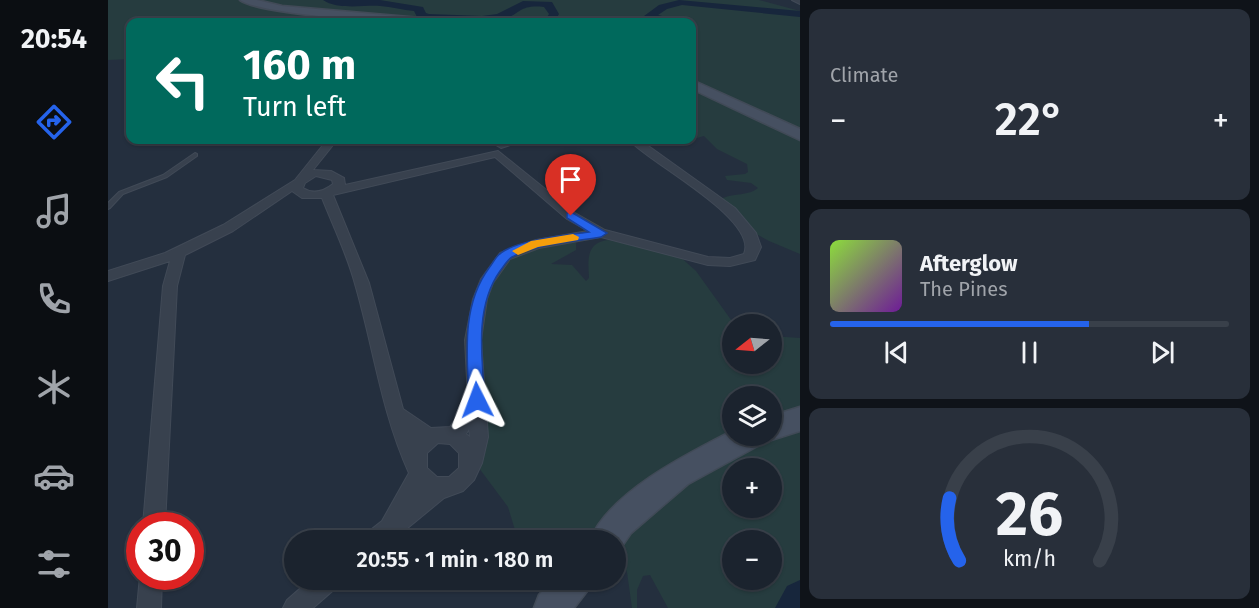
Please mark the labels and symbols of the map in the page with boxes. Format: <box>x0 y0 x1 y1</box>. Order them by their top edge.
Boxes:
pin <box>545 154 596 216</box>
north arrow <box>722 314 782 374</box>
position arrow <box>445 368 509 432</box>
speed limit sign: 30 <box>126 512 204 590</box>

